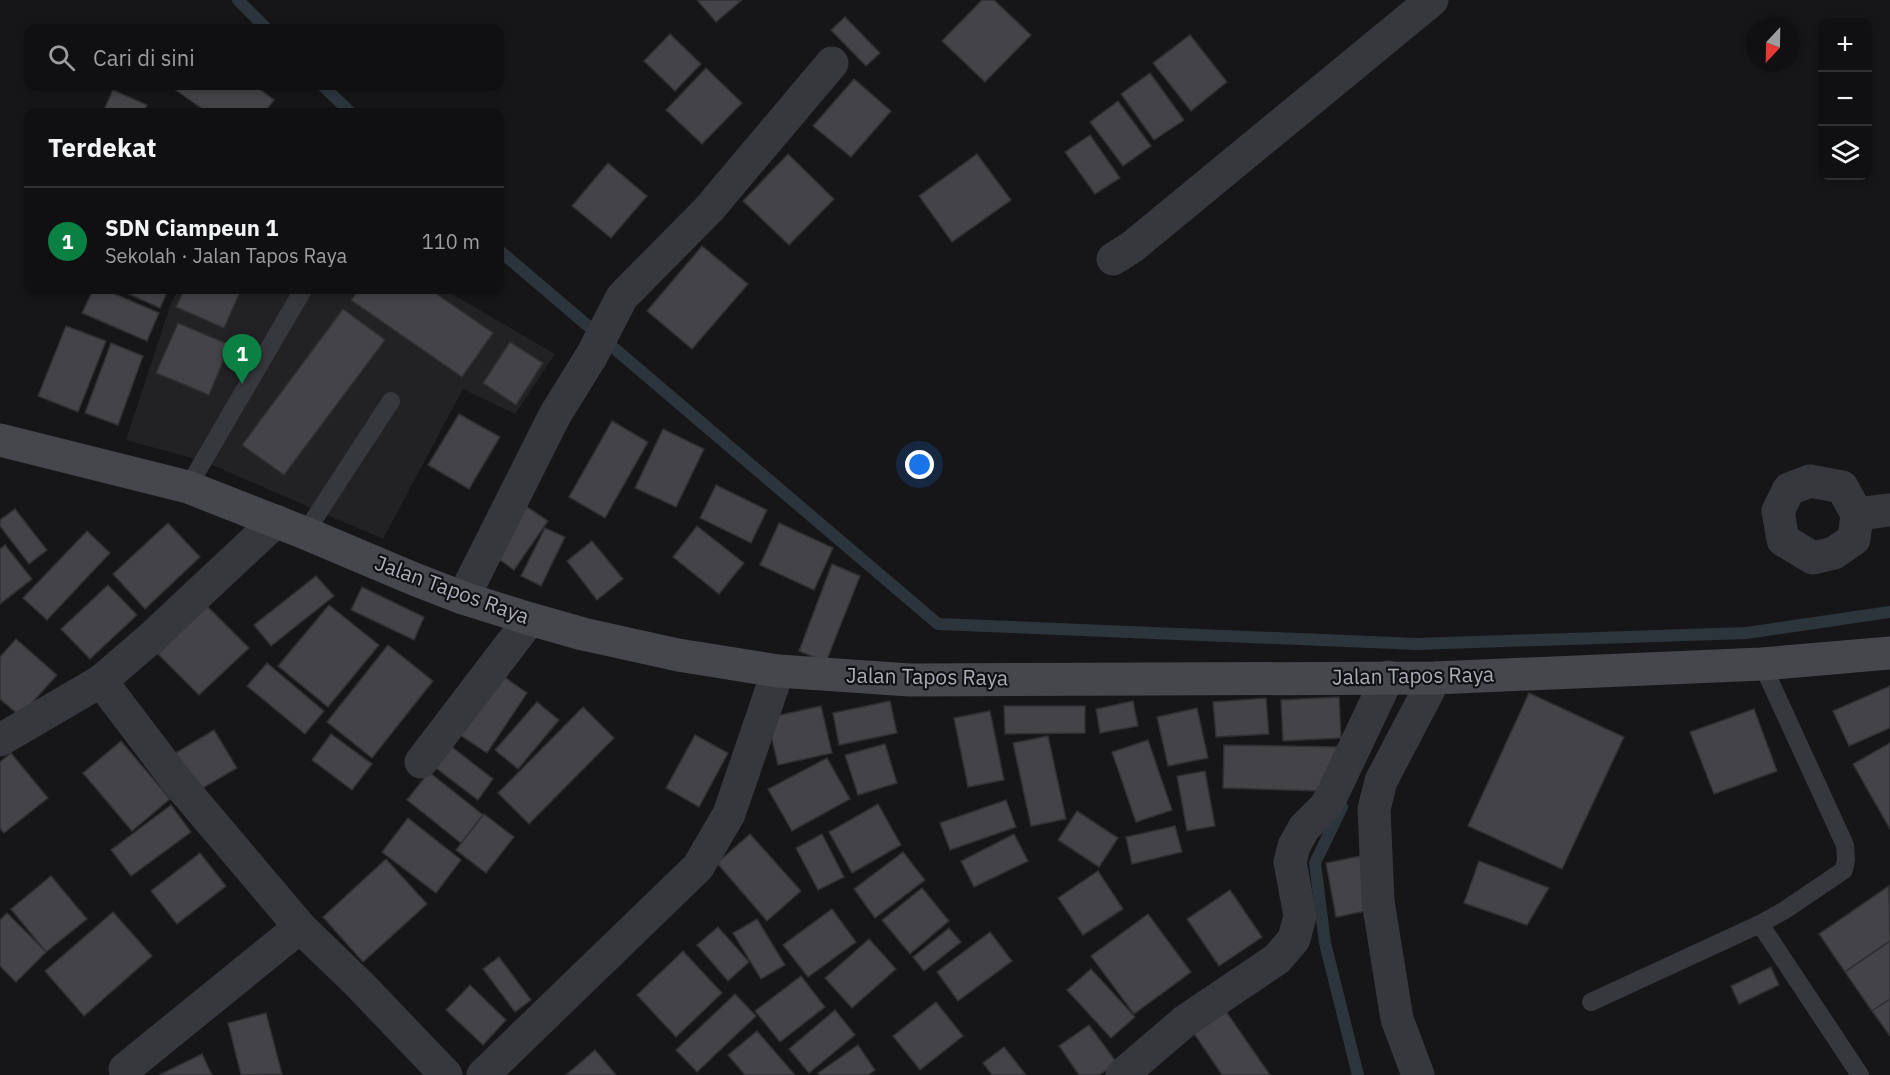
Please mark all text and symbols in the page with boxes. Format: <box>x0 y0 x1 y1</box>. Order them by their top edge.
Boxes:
north arrow <box>1746 18 1800 72</box>
map controls <box>1818 18 1872 180</box>
button: + <box>1818 18 1872 72</box>
search box <box>24 24 504 90</box>
icon: search <box>45 41 78 74</box>
text: Cari di sini <box>93 43 195 72</box>
button: − <box>1818 72 1872 126</box>
button: layers <box>1818 126 1872 180</box>
text: Terdekat <box>48 130 157 164</box>
text: SDN Ciampeun 1 <box>105 213 278 242</box>
text: 1 <box>62 228 74 255</box>
text: 110 m <box>422 228 480 255</box>
text: Sekolah · Jalan Tapos Raya <box>105 242 347 269</box>
pin: 1 <box>222 334 262 384</box>
your location <box>905 450 934 479</box>
street label: Jalan Tapos Raya <box>371 548 533 630</box>
street label: Jalan Tapos Raya <box>1332 660 1494 690</box>
street label: Jalan Tapos Raya <box>846 661 1008 691</box>

